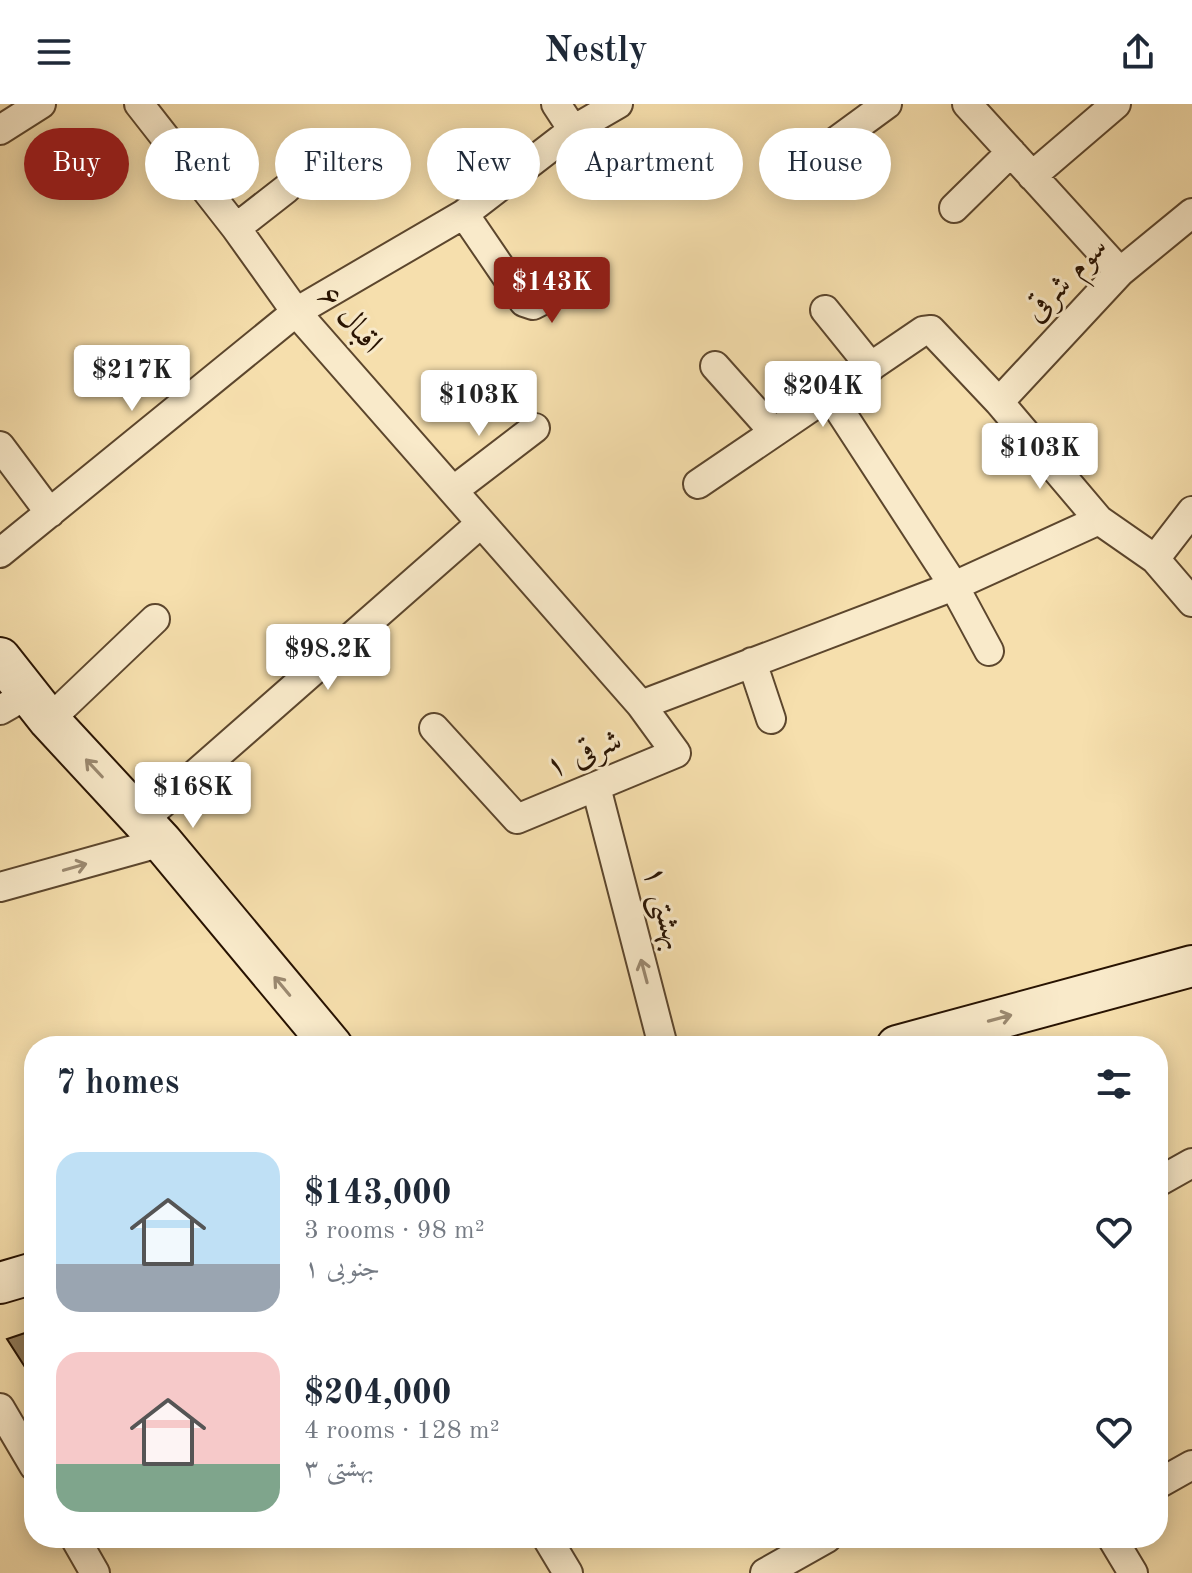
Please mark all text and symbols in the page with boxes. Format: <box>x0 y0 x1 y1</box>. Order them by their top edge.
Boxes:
icon: menu <box>32 30 76 74</box>
icon: share <box>1116 30 1160 74</box>
text: Nestly <box>544 34 648 70</box>
chip: Buy <box>24 128 129 200</box>
chip: Rent <box>145 128 259 200</box>
chip: Filters <box>275 128 411 200</box>
chip: New <box>427 128 540 200</box>
chip: Apartment <box>556 128 743 200</box>
chip: House <box>759 128 891 200</box>
street label: سوم شرقی <box>1018 230 1121 335</box>
pin: $143K <box>496 257 608 325</box>
text: $143K <box>512 270 592 296</box>
street label: اقبال ۶ <box>311 280 387 360</box>
pin: $217K <box>76 345 188 413</box>
text: $217K <box>92 358 172 384</box>
pin: $204K <box>767 361 879 429</box>
pin: $103K <box>423 370 535 438</box>
text: $204K <box>783 374 863 400</box>
text: $103K <box>439 383 519 409</box>
pin: $103K <box>984 423 1096 491</box>
text: $103K <box>1000 436 1080 462</box>
pin: $98.2K <box>263 624 393 692</box>
text: $98.2K <box>284 637 372 663</box>
street label: شرقی ۱ <box>541 723 627 787</box>
one-way arrow <box>85 759 103 779</box>
pin: $168K <box>137 762 249 830</box>
text: $168K <box>153 775 233 801</box>
one-way arrow <box>62 858 88 873</box>
street label: بهشتی ۱ <box>633 862 690 955</box>
one-way arrow <box>635 958 650 984</box>
one-way arrow <box>273 976 291 997</box>
one-way arrow <box>986 1010 1012 1025</box>
icon: filters <box>1092 1062 1136 1106</box>
text: 7 homes <box>56 1067 179 1101</box>
text: $143,000 <box>304 1177 452 1211</box>
icon: home <box>120 1184 216 1280</box>
icon: heart <box>1092 1210 1136 1254</box>
text: 3 rooms · 98 m² <box>304 1218 485 1244</box>
text: ۱ جنوبی <box>304 1256 380 1282</box>
text: $204,000 <box>304 1377 452 1411</box>
icon: home <box>120 1384 216 1480</box>
icon: heart <box>1092 1410 1136 1454</box>
text: 4 rooms · 128 m² <box>304 1418 500 1444</box>
text: بهشتی ۳ <box>304 1456 374 1482</box>

